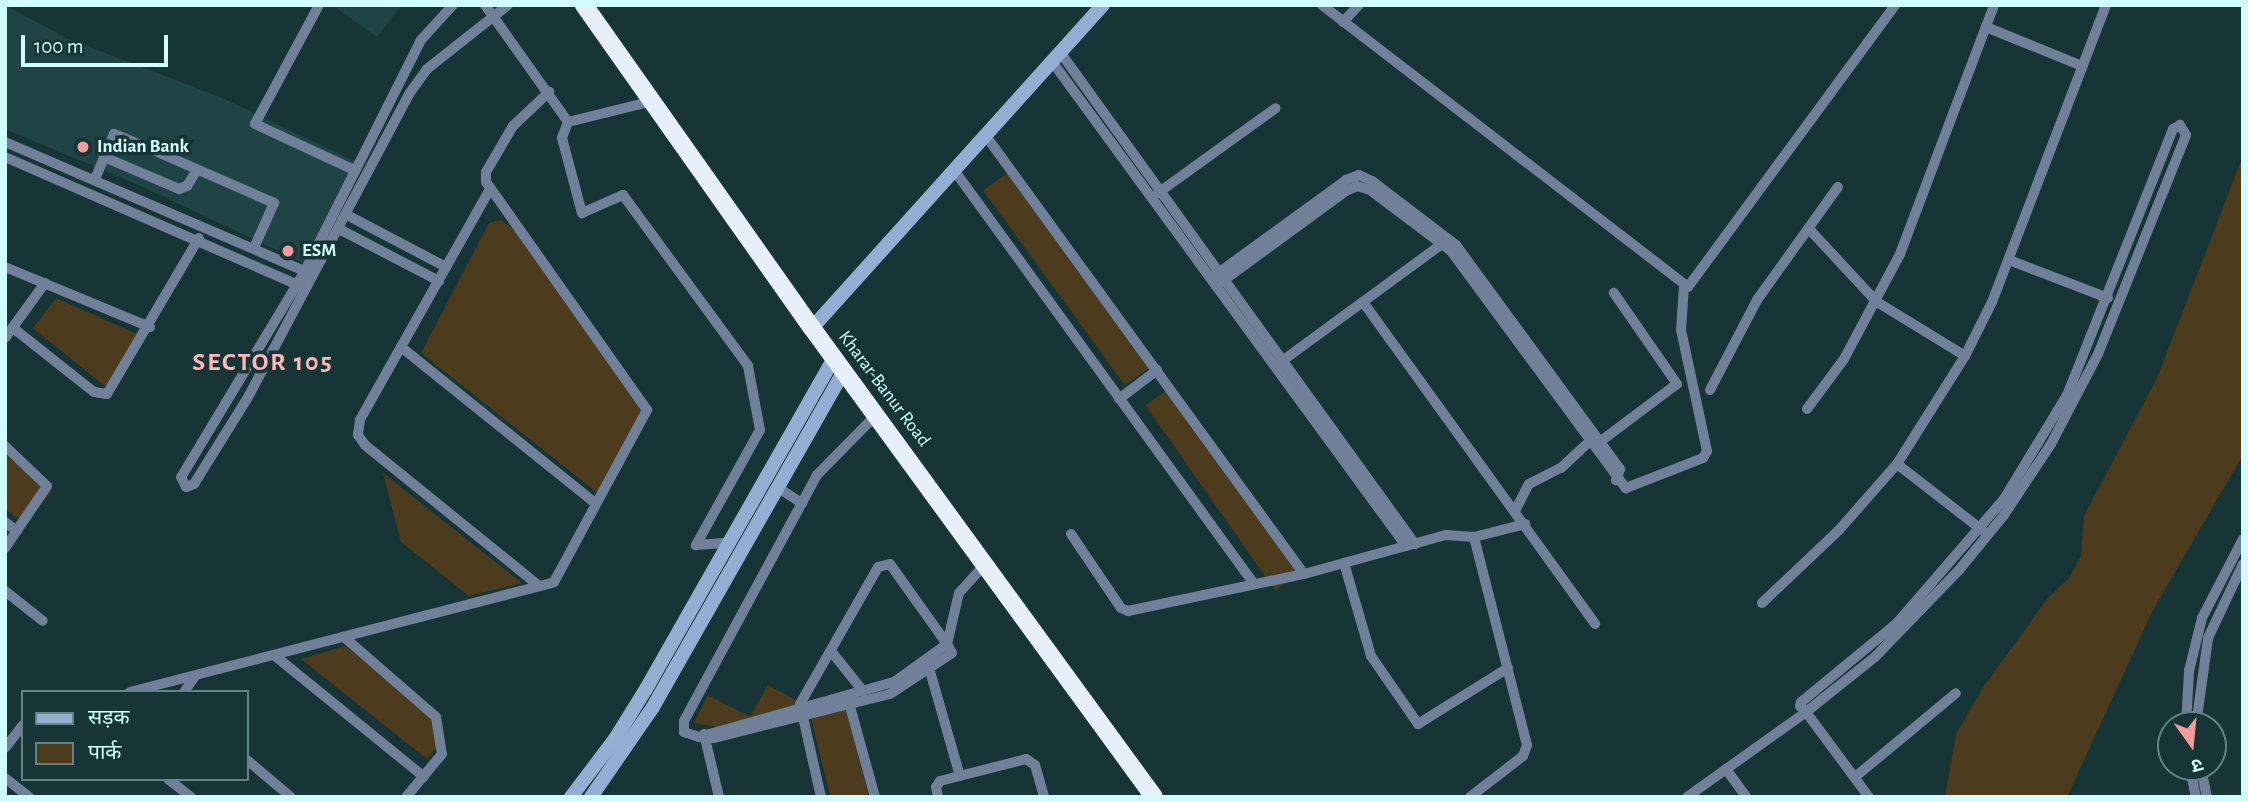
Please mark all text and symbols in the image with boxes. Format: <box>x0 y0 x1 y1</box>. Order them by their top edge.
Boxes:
scale bar <box>24 21 172 65</box>
text: 100 m <box>34 36 84 57</box>
place label: Indian Bank <box>97 136 189 158</box>
marker: Indian Bank <box>75 139 91 155</box>
place label: ESM <box>302 240 336 262</box>
marker: ESM <box>280 243 296 259</box>
street label: Kharar-Banur Road <box>833 327 935 451</box>
district label: SECTOR 105 <box>193 347 333 379</box>
legend <box>21 690 248 781</box>
text: सड़क <box>88 707 130 728</box>
north arrow <box>2157 711 2227 781</box>
text: पार्क <box>88 742 122 763</box>
text: उ <box>2189 754 2205 775</box>

